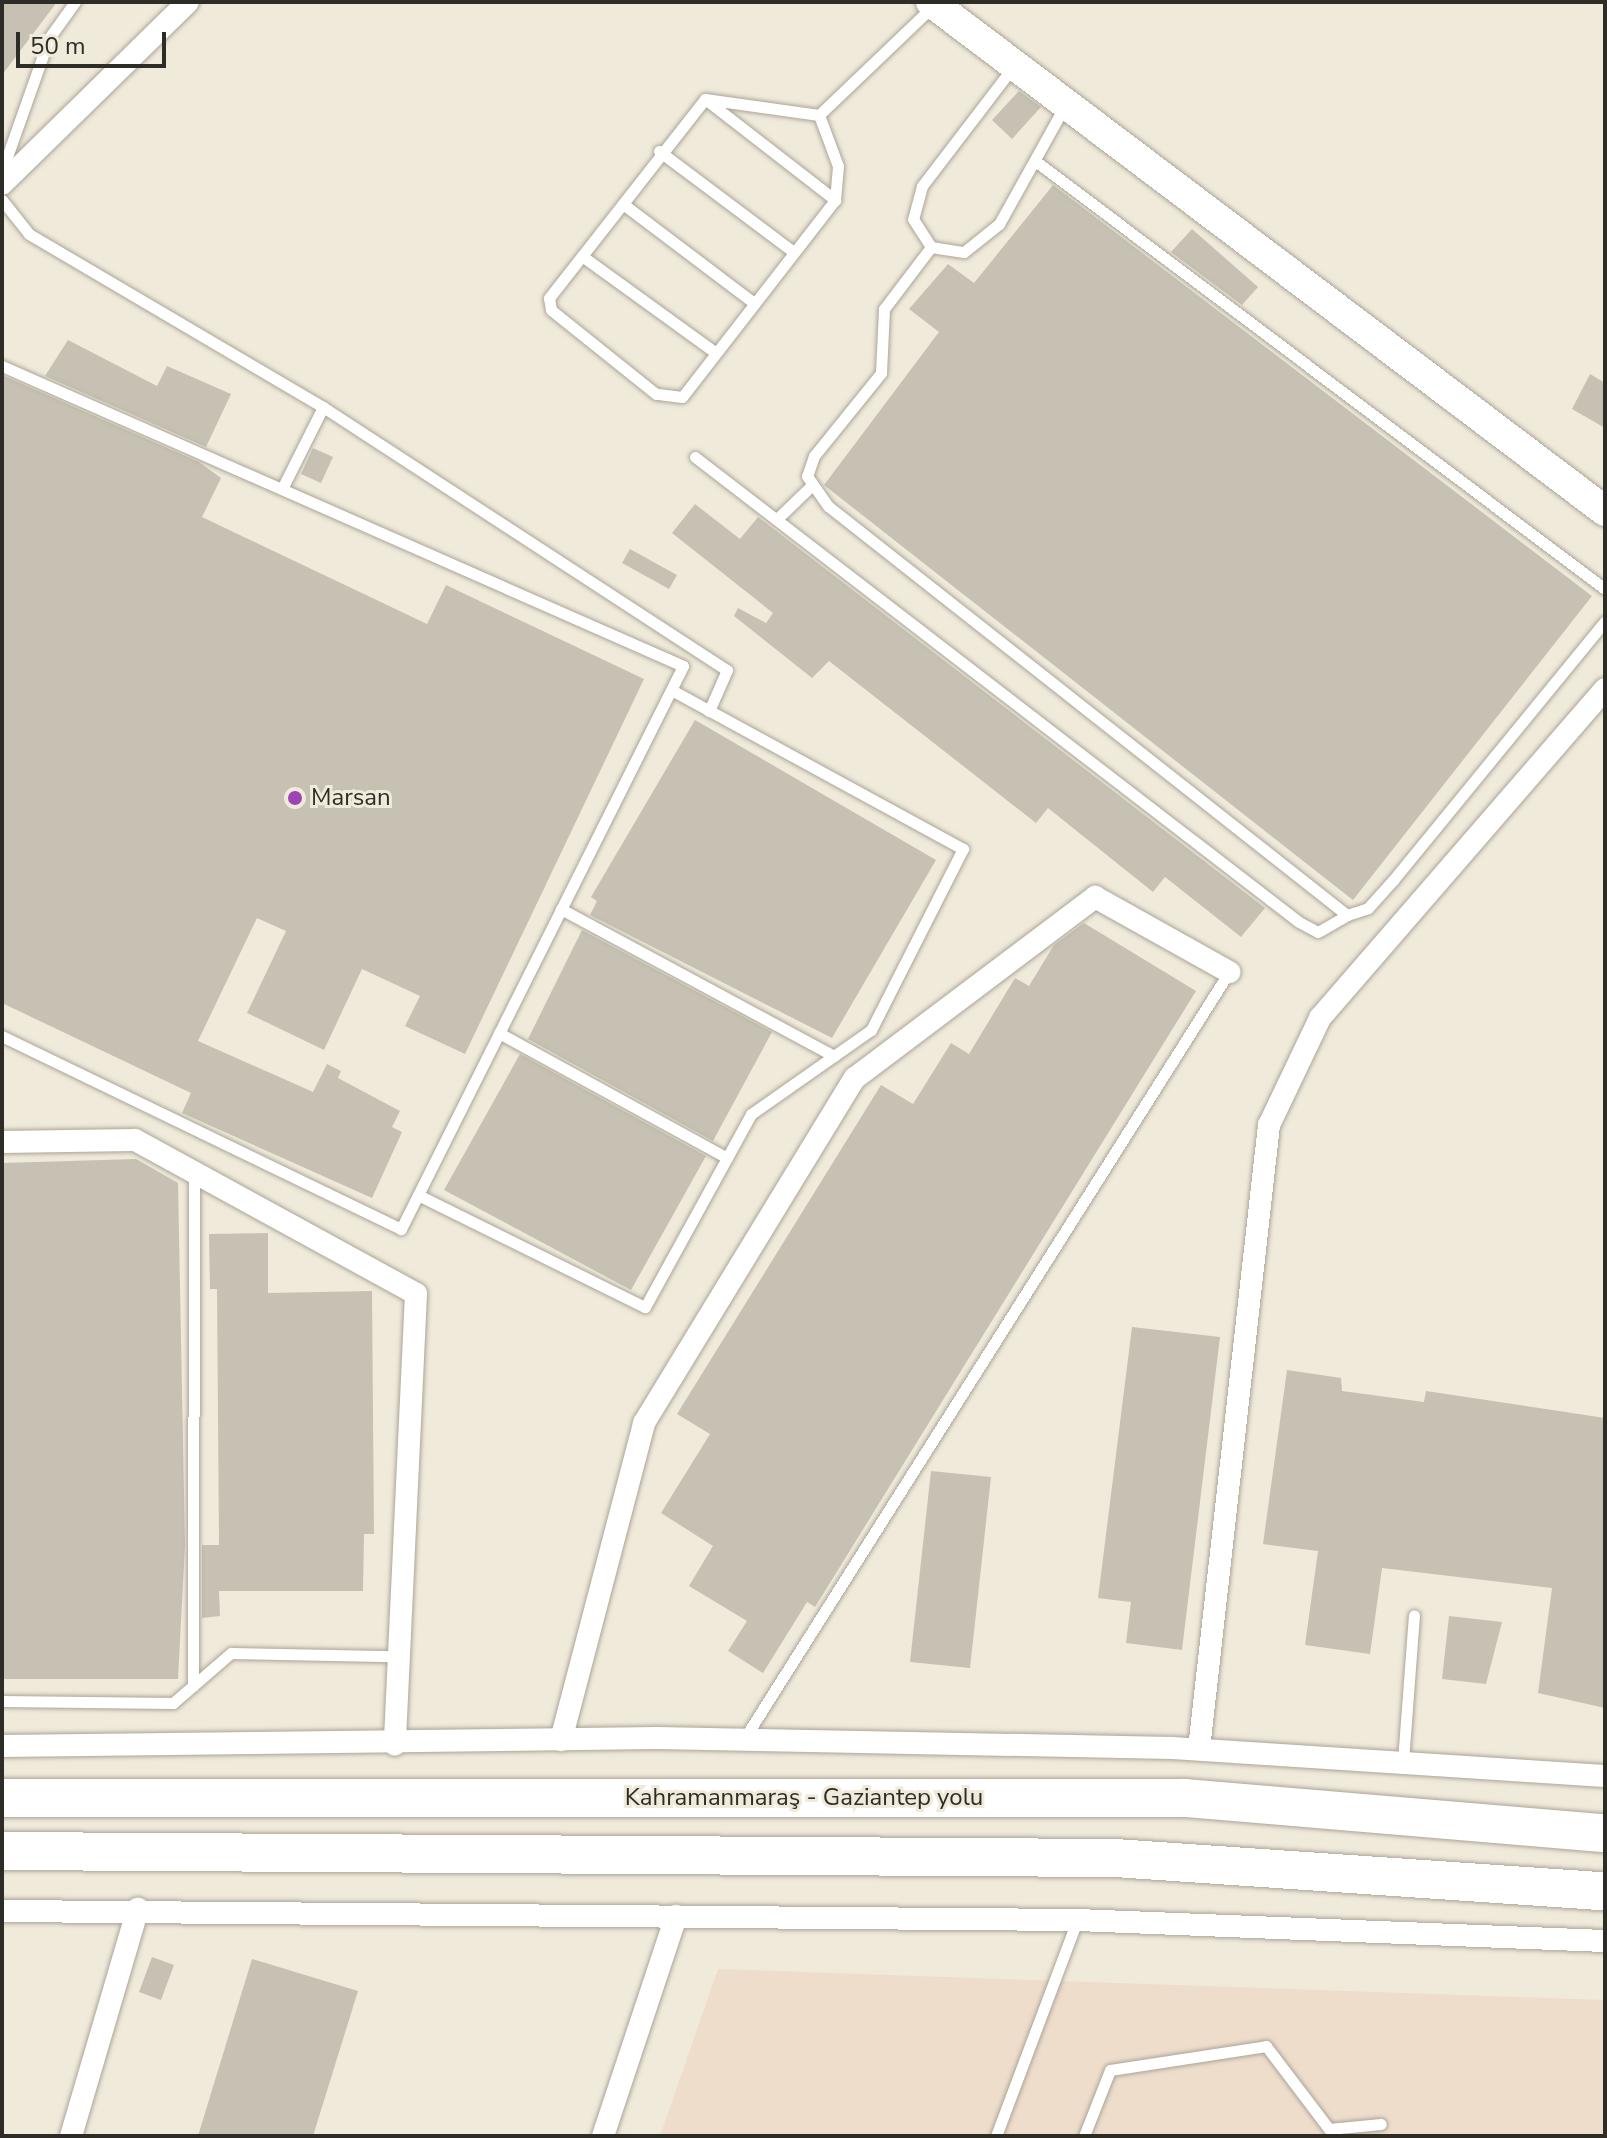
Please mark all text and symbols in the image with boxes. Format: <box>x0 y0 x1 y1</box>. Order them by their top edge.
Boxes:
scale bar <box>20 16 170 66</box>
text: 50 m <box>30 30 86 62</box>
place label: Marsan <box>311 784 391 812</box>
marker: Marsan <box>286 789 304 807</box>
street label: Kahramanmaraş - Gaziantep yolu <box>625 1784 983 1812</box>

